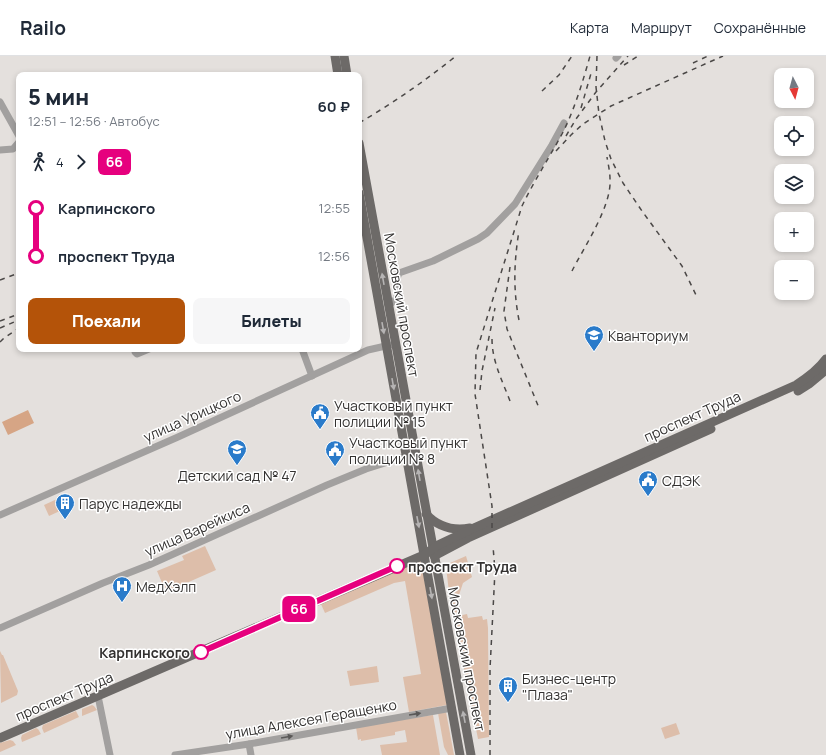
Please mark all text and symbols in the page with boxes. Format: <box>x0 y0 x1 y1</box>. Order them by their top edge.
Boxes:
text: Railo <box>20 15 66 41</box>
text: Карта <box>570 18 609 37</box>
text: Маршрут <box>631 18 692 37</box>
text: Сохранённые <box>714 18 806 37</box>
north arrow <box>774 68 814 108</box>
map controls <box>774 68 814 300</box>
text: 5 мин <box>28 82 89 112</box>
text: 60 ₽ <box>318 96 350 117</box>
text: 12:51 – 12:56 · Автобус <box>28 112 160 130</box>
button: locate <box>774 116 814 156</box>
icon: walk <box>28 151 50 173</box>
icon: forward <box>70 151 92 173</box>
text: 66 <box>106 152 123 171</box>
text: 4 <box>56 153 64 171</box>
button: layers <box>774 164 814 204</box>
text: Карпинского <box>58 198 155 219</box>
text: 12:55 <box>319 199 350 217</box>
button: + <box>774 212 814 252</box>
street label: Московский проспект <box>380 231 424 379</box>
text: проспект Труда <box>58 246 175 267</box>
text: 12:56 <box>318 247 350 265</box>
button: − <box>774 260 814 300</box>
one-way arrow <box>380 272 386 285</box>
button: Поехали <box>28 298 185 344</box>
button: Билеты <box>193 298 350 344</box>
one-way arrow <box>380 322 386 334</box>
school or university icon: Кванториум <box>583 324 605 352</box>
place label: Кванториум <box>608 326 688 345</box>
one-way arrow <box>391 378 397 391</box>
street label: улица Урицкого <box>140 386 244 446</box>
street label: проспект Труда <box>641 386 743 446</box>
place label: Участковый пункт полиции № 15 <box>334 396 453 431</box>
public building icon: Участковый пункт полиции № 15 <box>309 402 331 430</box>
place label: Участковый пункт полиции № 8 <box>349 433 468 468</box>
school or university icon: Детский сад № 47 <box>226 438 248 466</box>
public building icon: Участковый пункт полиции № 8 <box>324 439 346 467</box>
place label: Детский сад № 47 <box>177 466 297 485</box>
one-way arrow <box>416 469 422 481</box>
public building icon: СДЭК <box>637 469 659 497</box>
place label: СДЭК <box>662 471 701 490</box>
building icon: Парус надежды <box>54 492 76 520</box>
place label: Парус надежды <box>79 494 182 513</box>
street label: улица Варейкиса <box>141 497 253 561</box>
one-way arrow <box>416 516 422 528</box>
place label: проспект Труда <box>408 557 517 576</box>
marker: проспект Труда <box>389 558 405 574</box>
hospital icon: МедХэлп <box>111 575 133 603</box>
place label: МедХэлп <box>136 577 196 596</box>
street label: Московский проспект <box>444 585 490 733</box>
one-way arrow <box>429 587 435 599</box>
line badge: 66 <box>281 596 317 622</box>
text: 66 <box>290 599 308 618</box>
place label: Карпинского <box>99 643 190 662</box>
marker: Карпинского <box>193 644 209 660</box>
street label: проспект Труда <box>12 667 116 725</box>
place label: Бизнес-центр "Плаза" <box>522 669 616 704</box>
building icon: Бизнес-центр "Плаза" <box>497 675 519 703</box>
street label: улица Алексея Геращенко <box>224 695 398 743</box>
one-way arrow <box>409 711 421 717</box>
one-way arrow <box>460 711 466 723</box>
one-way arrow <box>281 734 293 740</box>

